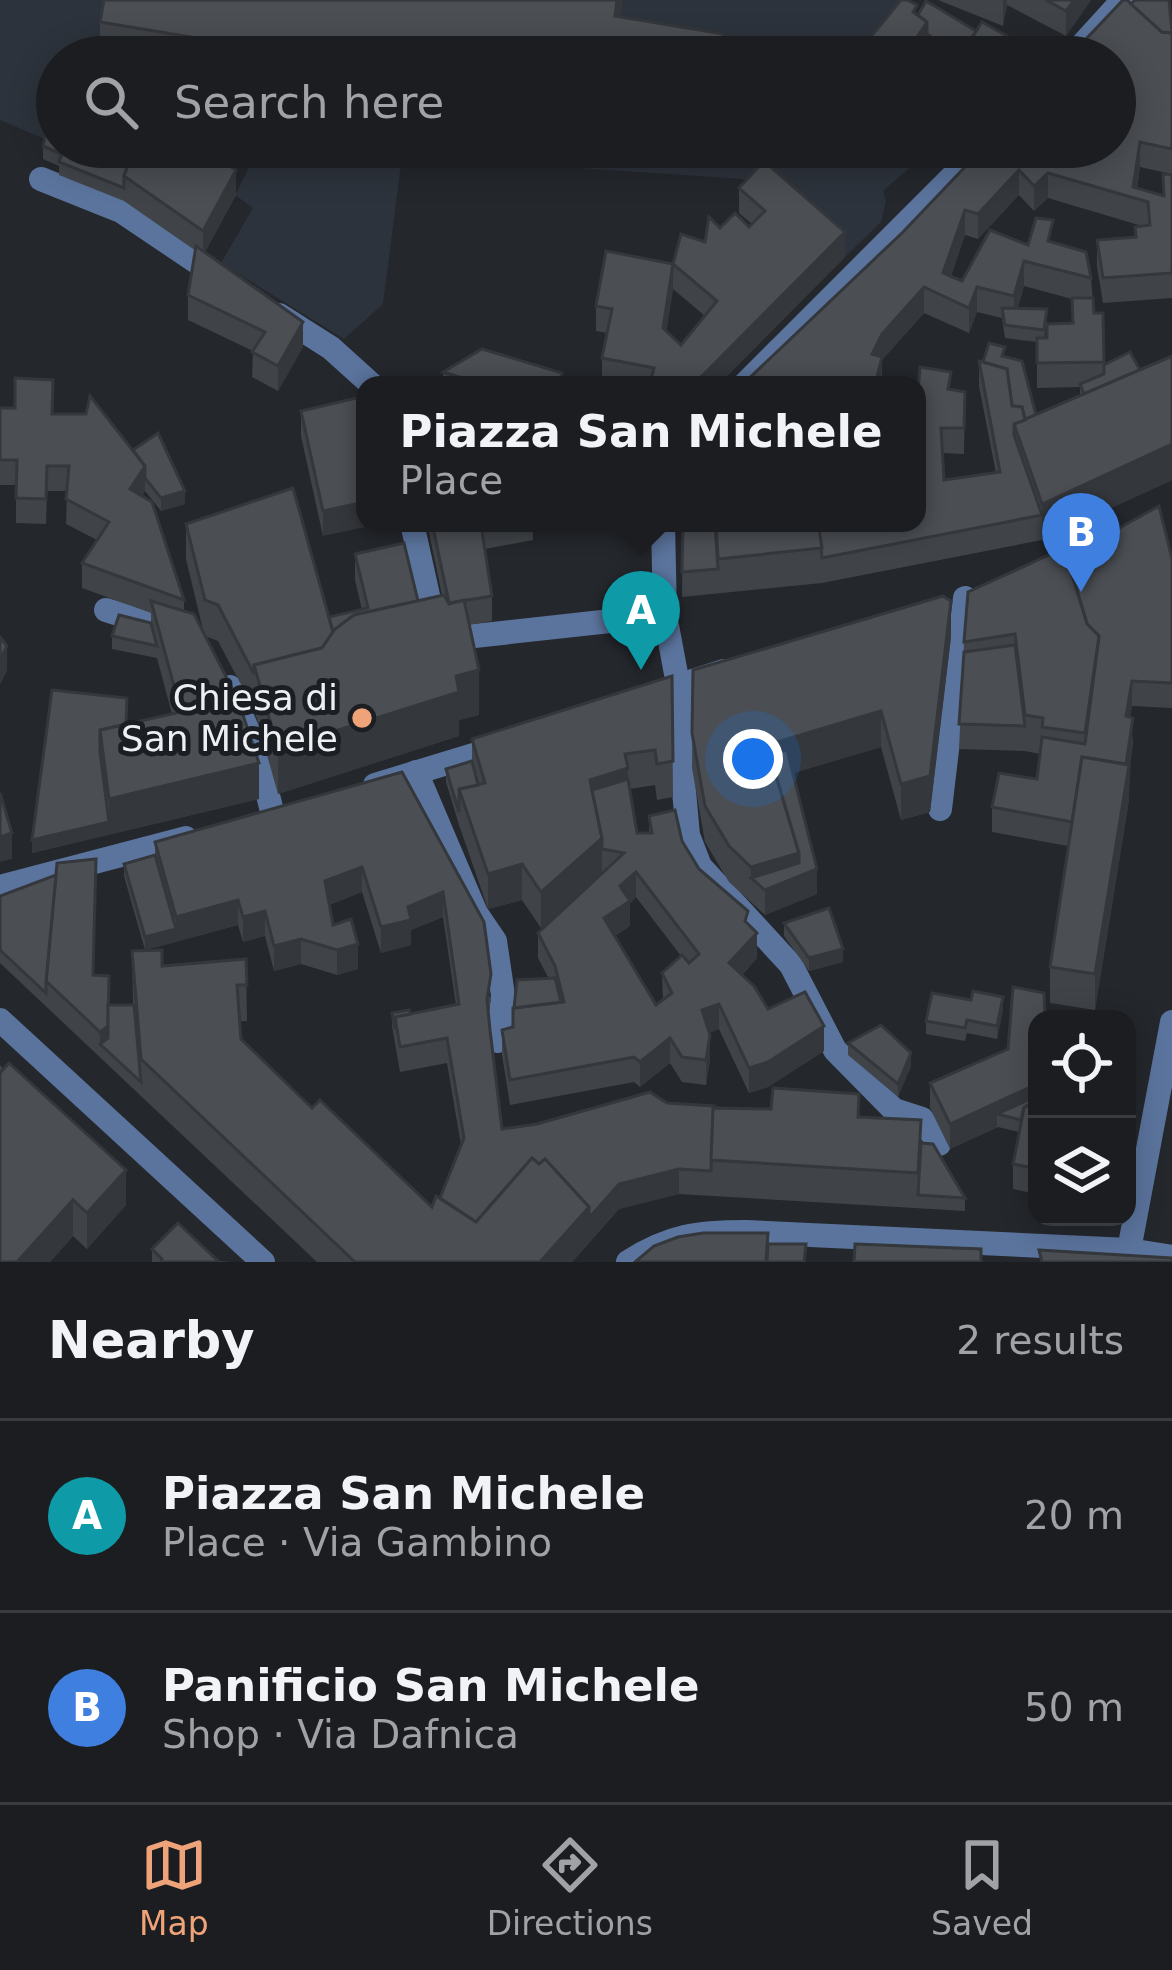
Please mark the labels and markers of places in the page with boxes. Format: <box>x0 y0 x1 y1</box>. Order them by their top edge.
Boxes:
pin: B <box>1042 493 1120 592</box>
pin: A <box>602 571 680 670</box>
place label: Chiesa di San Michele <box>121 677 338 759</box>
marker: Chiesa di San Michele <box>349 705 375 731</box>

